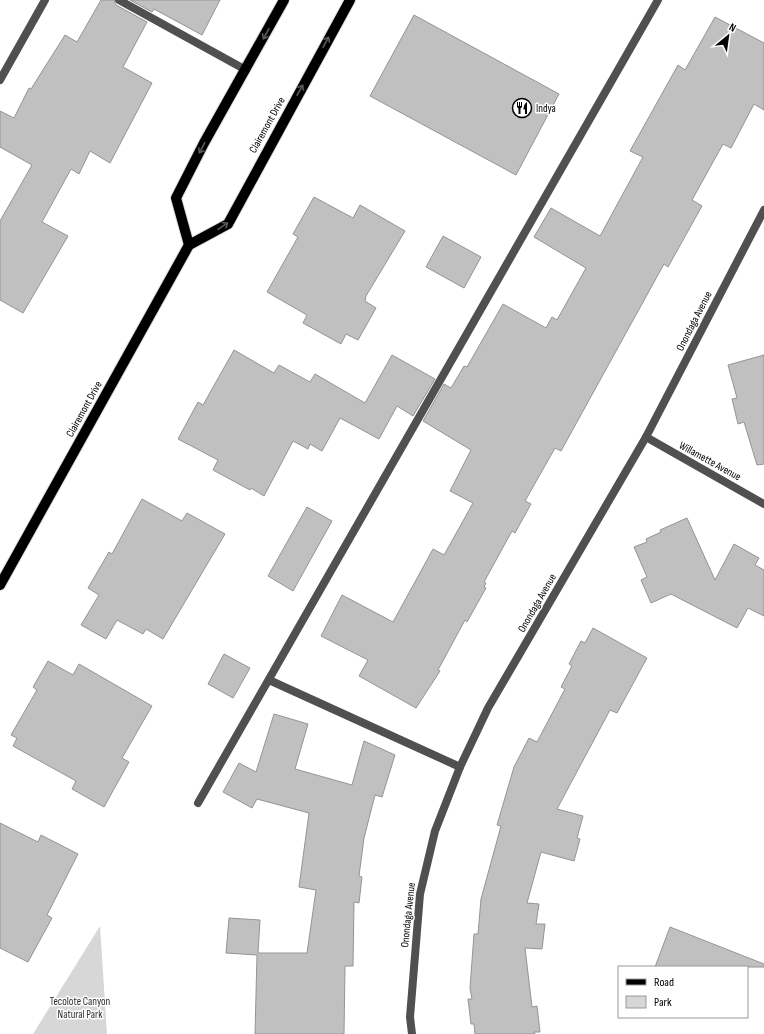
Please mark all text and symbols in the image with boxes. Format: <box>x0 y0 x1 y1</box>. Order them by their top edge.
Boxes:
north arrow <box>708 16 748 56</box>
text: N <box>727 21 738 35</box>
one-way arrow <box>261 28 269 40</box>
one-way arrow <box>323 36 331 48</box>
one-way arrow <box>297 84 304 96</box>
street label: Clairemont Drive <box>246 95 288 155</box>
restaurant icon: Indya <box>511 97 533 119</box>
place label: Indya <box>536 102 556 115</box>
one-way arrow <box>198 141 205 153</box>
one-way arrow <box>217 222 228 230</box>
street label: Onondaga Avenue <box>673 289 715 353</box>
street label: Clairemont Drive <box>63 379 105 439</box>
street label: Willamette Avenue <box>677 439 743 483</box>
street label: Onondaga Avenue <box>515 571 559 635</box>
street label: Onondaga Avenue <box>398 882 418 948</box>
legend <box>618 966 748 1018</box>
text: Road <box>654 975 674 990</box>
park label: Tecolote Canyon Natural Park <box>50 995 111 1021</box>
text: Park <box>654 995 672 1010</box>

